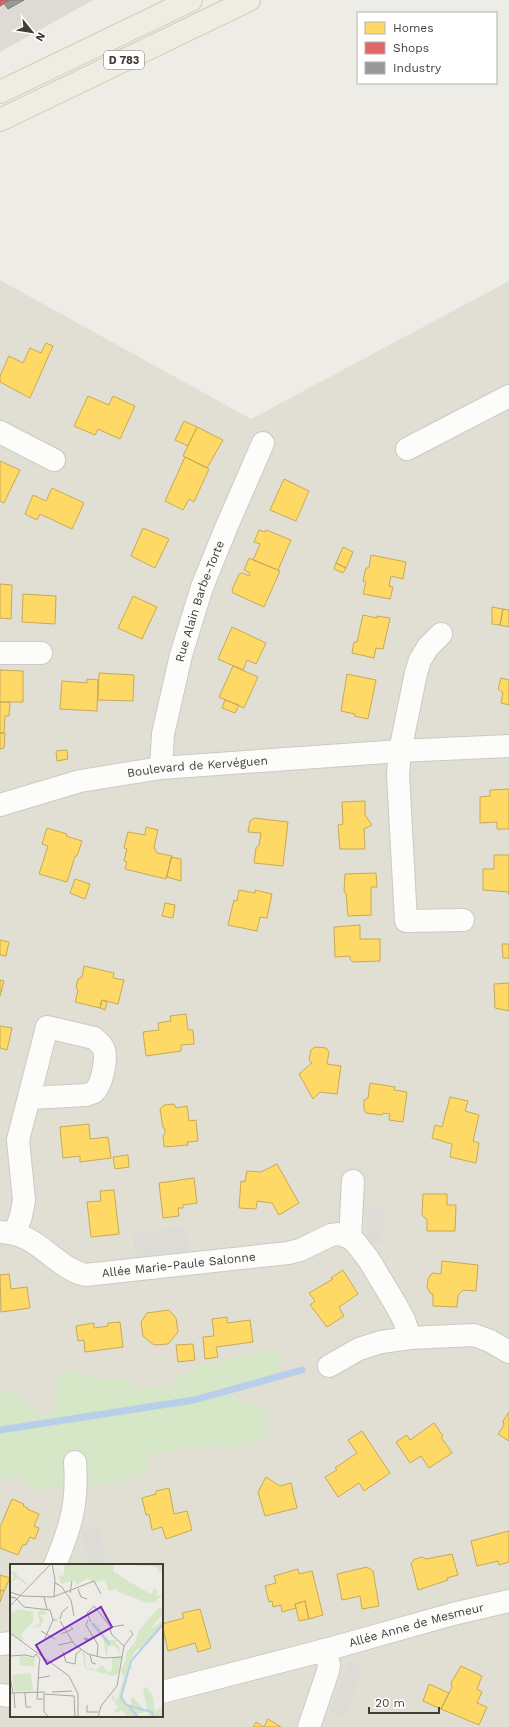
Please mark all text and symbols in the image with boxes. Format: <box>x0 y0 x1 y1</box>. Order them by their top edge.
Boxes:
north arrow <box>12 12 52 52</box>
legend <box>357 12 497 84</box>
text: Homes <box>393 21 434 35</box>
text: N <box>33 30 48 44</box>
text: Shops <box>393 41 429 55</box>
road number: D 783 <box>104 51 144 69</box>
text: Industry <box>393 61 442 75</box>
street label: Rue Alain Barbe-Torte <box>173 538 227 663</box>
street label: Boulevard de Kervéguen <box>126 753 268 780</box>
street label: Allée Marie-Paule Salonne <box>101 1250 256 1280</box>
inset map <box>10 1564 163 1717</box>
street label: Allée Anne de Mesmeur <box>347 1600 485 1650</box>
scale bar <box>369 1689 439 1715</box>
text: 20 m <box>375 1696 405 1710</box>

